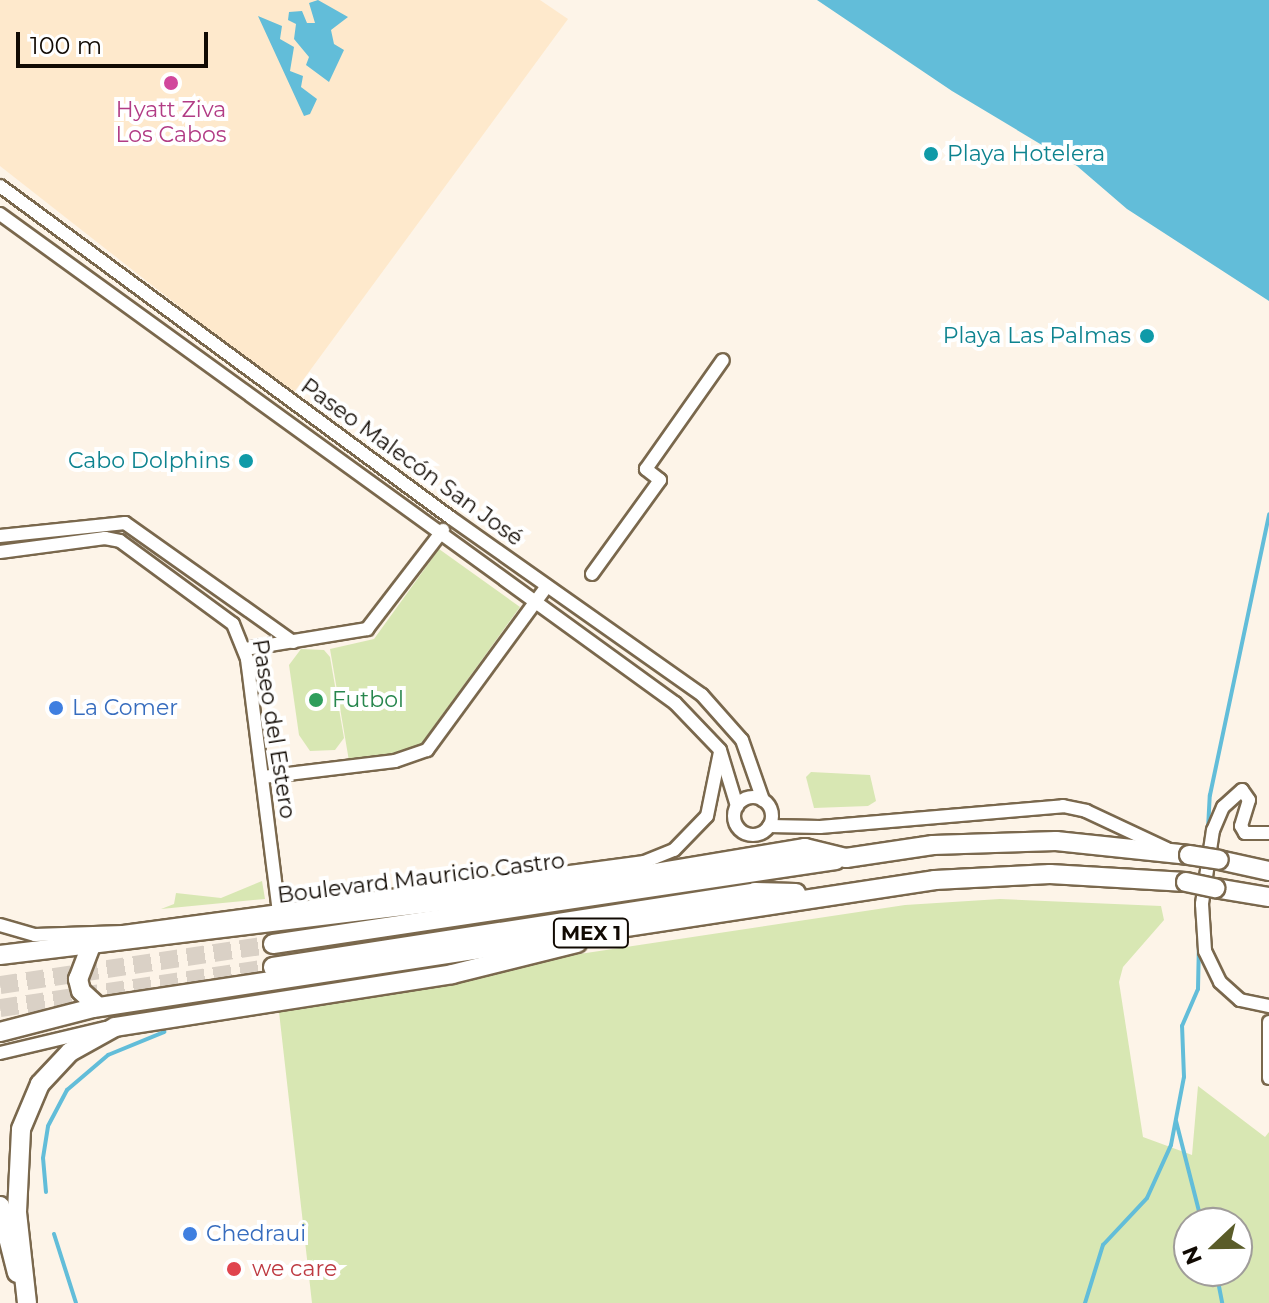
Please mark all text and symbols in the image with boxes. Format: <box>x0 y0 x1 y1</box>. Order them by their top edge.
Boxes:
scale bar <box>20 16 212 66</box>
text: 100 m <box>30 31 102 60</box>
marker: Hyatt Ziva Los Cabos <box>162 74 180 92</box>
place label: Hyatt Ziva Los Cabos <box>116 96 226 148</box>
place label: Playa Hotelera <box>947 141 1105 167</box>
marker: Playa Hotelera <box>922 145 940 163</box>
place label: Playa Las Palmas <box>943 323 1131 349</box>
marker: Playa Las Palmas <box>1138 327 1156 345</box>
street label: Paseo Malecón San José <box>296 373 528 551</box>
place label: Cabo Dolphins <box>68 448 230 474</box>
marker: Cabo Dolphins <box>237 452 255 470</box>
street label: Paseo del Estero <box>247 637 301 821</box>
place label: Futbol <box>332 687 404 713</box>
marker: Futbol <box>307 691 325 709</box>
place label: La Comer <box>72 695 178 721</box>
marker: La Comer <box>47 699 65 717</box>
street label: Boulevard Mauricio Castro <box>276 847 566 909</box>
road number: MEX 1 <box>551 917 631 949</box>
north arrow <box>1173 1207 1253 1287</box>
place label: Chedraui <box>206 1221 306 1247</box>
marker: Chedraui <box>181 1225 199 1243</box>
text: N <box>1176 1242 1208 1269</box>
place label: we care <box>252 1256 337 1282</box>
marker: we care <box>223 1258 245 1280</box>

